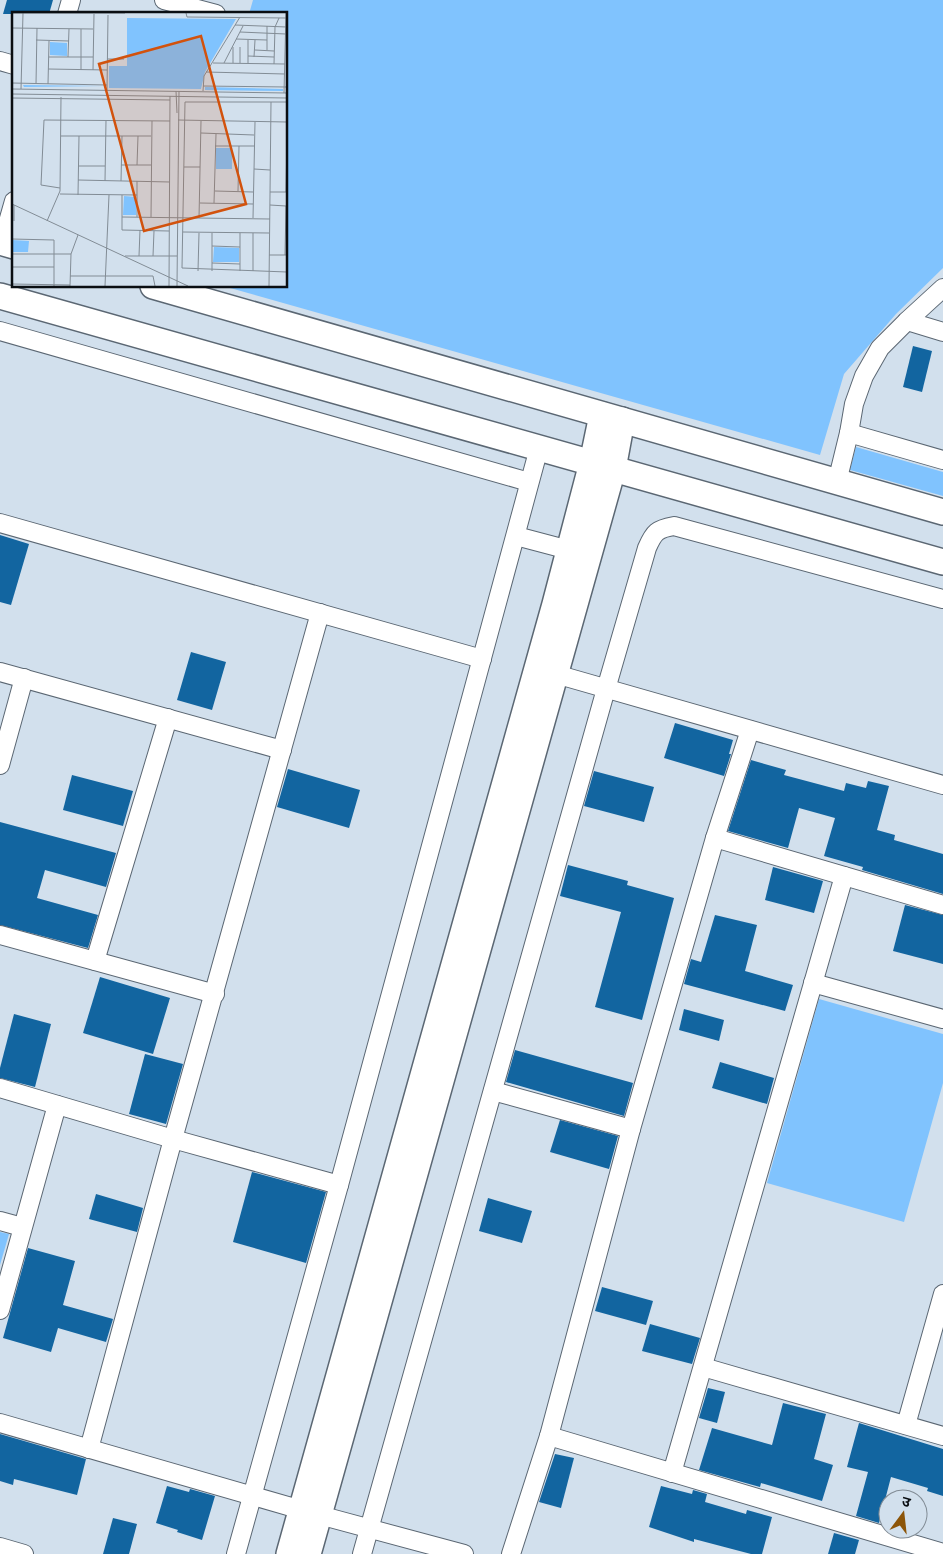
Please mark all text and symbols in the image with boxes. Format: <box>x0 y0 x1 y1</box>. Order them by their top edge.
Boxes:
inset map <box>12 12 288 288</box>
north arrow <box>878 1489 928 1539</box>
text: उ <box>900 1492 913 1510</box>

